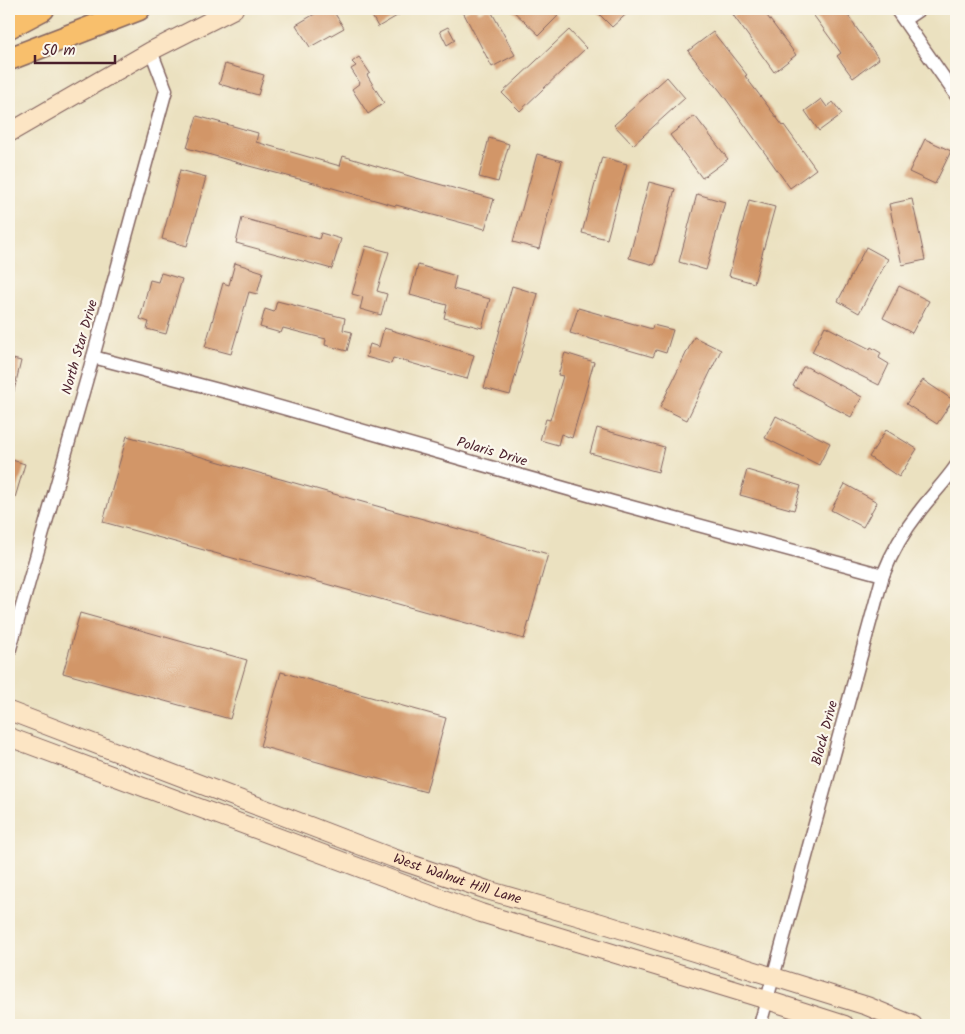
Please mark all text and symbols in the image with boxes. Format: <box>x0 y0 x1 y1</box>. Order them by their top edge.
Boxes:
scale bar <box>35 32 115 64</box>
text: 50 m <box>42 39 76 63</box>
street label: North Star Drive <box>56 296 104 397</box>
street label: Polaris Drive <box>454 431 531 473</box>
street label: Block Drive <box>806 697 844 768</box>
street label: West Walnut Hill Lane <box>390 848 525 911</box>

